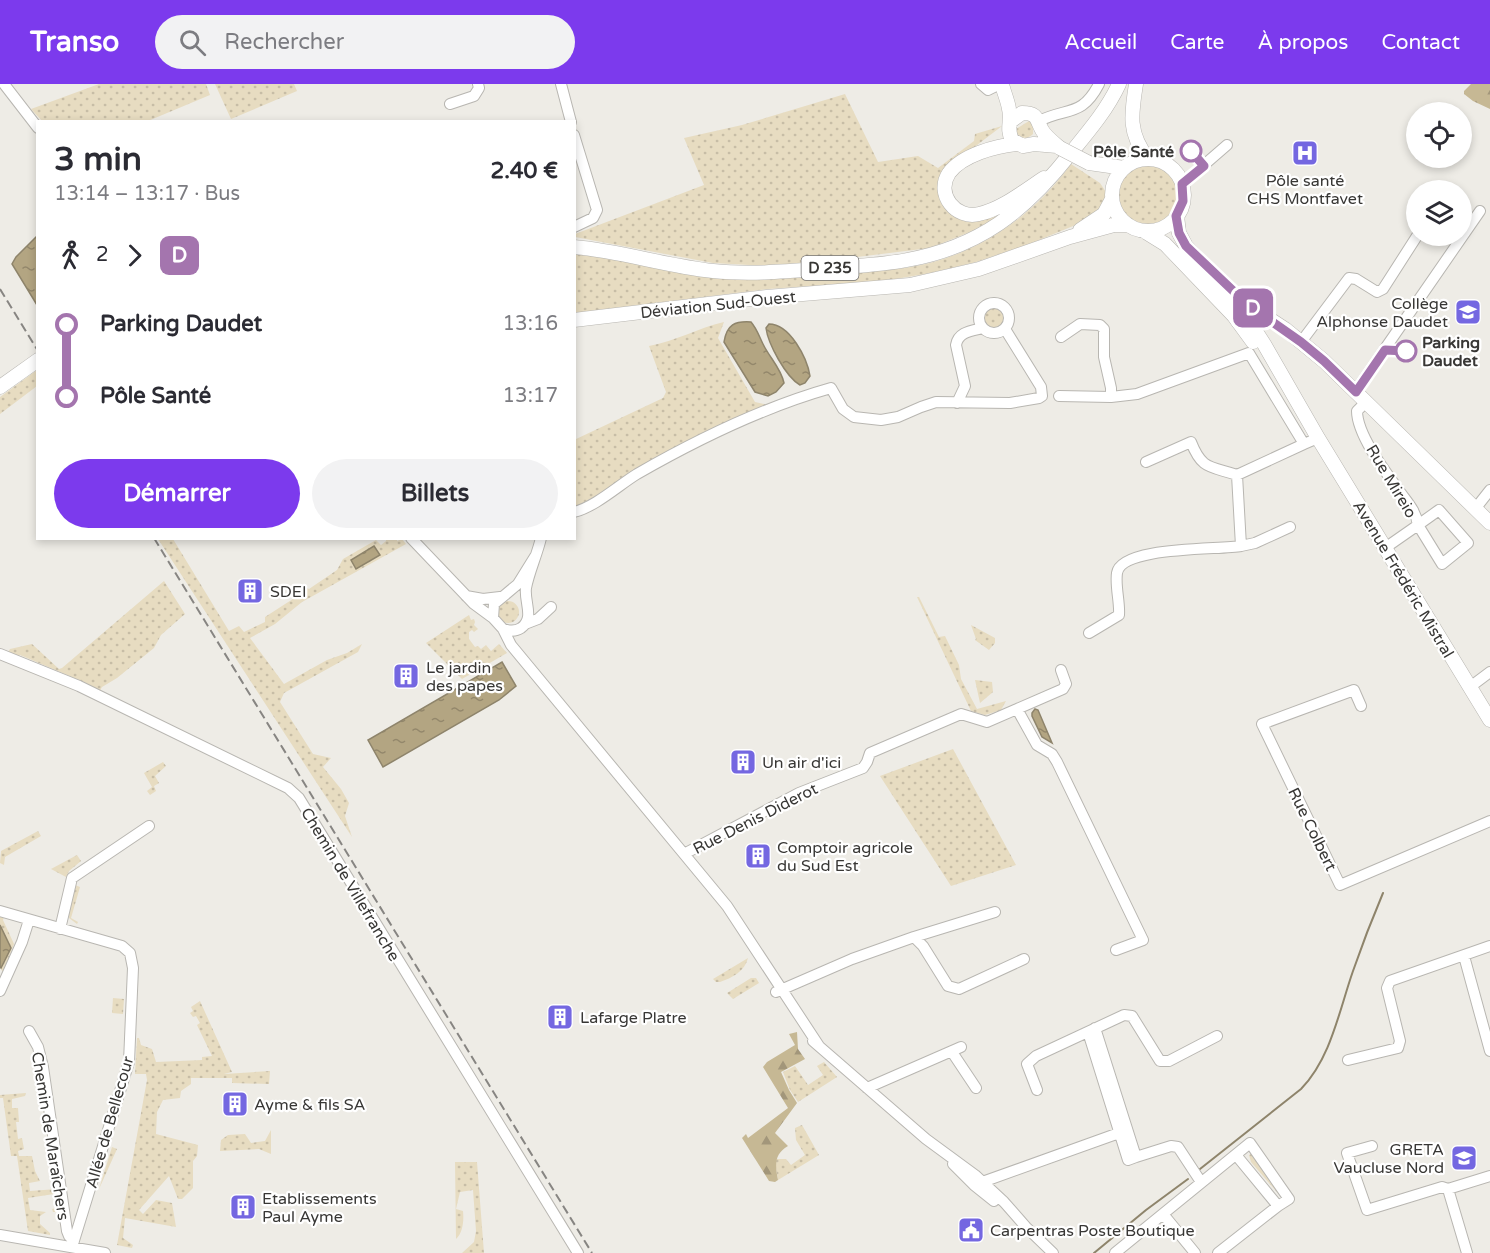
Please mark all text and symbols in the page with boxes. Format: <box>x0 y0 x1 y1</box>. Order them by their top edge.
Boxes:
search box <box>155 15 575 69</box>
text: Transo <box>30 25 119 59</box>
icon: search <box>176 26 209 59</box>
text: Rechercher <box>224 29 344 55</box>
text: Accueil <box>1064 30 1137 55</box>
text: Carte <box>1170 30 1224 55</box>
text: À propos <box>1257 30 1348 55</box>
text: Contact <box>1381 30 1460 55</box>
map controls <box>1406 102 1472 246</box>
button: locate <box>1406 102 1472 168</box>
hospital icon: Pôle santé CHS Montfavet <box>1290 138 1320 168</box>
text: 3 min <box>54 140 142 179</box>
marker: Pôle Santé <box>1180 140 1202 162</box>
place label: Pôle Santé <box>1093 142 1174 162</box>
text: 2.40 € <box>491 158 558 184</box>
place label: Pôle santé CHS Montfavet <box>1247 171 1363 209</box>
button: layers <box>1406 180 1472 246</box>
text: 13:14 – 13:17 · Bus <box>54 182 240 206</box>
icon: walk <box>54 239 87 272</box>
icon: forward <box>118 239 151 272</box>
text: 2 <box>96 243 109 267</box>
text: D <box>172 243 187 268</box>
road number: D 235 <box>802 256 858 280</box>
street label: Déviation Sud-Ouest <box>639 287 797 323</box>
line badge: D <box>1234 288 1272 328</box>
place label: Collège Alphonse Daudet <box>1316 294 1448 332</box>
text: D <box>1245 296 1261 321</box>
school or university icon: Collège Alphonse Daudet <box>1453 297 1483 327</box>
text: Parking Daudet <box>100 311 262 337</box>
text: 13:16 <box>503 312 558 336</box>
place label: Parking Daudet <box>1422 333 1480 371</box>
marker: Parking Daudet <box>1395 340 1417 362</box>
text: Pôle Santé <box>100 383 211 409</box>
text: 13:17 <box>503 384 558 408</box>
street label: Rue Mireio <box>1361 441 1421 522</box>
button: Démarrer <box>54 459 300 528</box>
button: Billets <box>312 459 558 528</box>
street label: Avenue Frédéric Mistral <box>1348 497 1458 662</box>
building icon: SDEI <box>235 576 265 606</box>
place label: SDEI <box>270 582 307 602</box>
place label: Le jardin des papes <box>426 658 503 696</box>
building icon: Le jardin des papes <box>391 661 421 691</box>
building icon: Un air d'ici <box>728 747 758 777</box>
place label: Un air d'ici <box>762 753 841 773</box>
street label: Rue Denis Diderot <box>690 779 821 859</box>
street label: Rue Colbert <box>1283 784 1341 874</box>
street label: Chemin de Villefranche <box>296 804 404 965</box>
place label: Comptoir agricole du Sud Est <box>777 838 913 876</box>
building icon: Comptoir agricole du Sud Est <box>743 841 773 871</box>
building icon: Lafarge Platre <box>545 1002 575 1032</box>
place label: Lafarge Platre <box>580 1008 687 1028</box>
street label: Chemin de Maraîchers <box>27 1050 73 1222</box>
street label: Allée de Bellecour <box>82 1053 139 1191</box>
building icon: Ayme & fils SA <box>220 1089 250 1119</box>
place label: Ayme & fils SA <box>254 1095 366 1115</box>
place label: GRETA Vaucluse Nord <box>1334 1140 1444 1178</box>
school or university icon: GRETA Vaucluse Nord <box>1449 1143 1479 1173</box>
place label: Etablissements Paul Ayme <box>262 1189 377 1227</box>
building icon: Etablissements Paul Ayme <box>228 1192 258 1222</box>
public building icon: Carpentras Poste Boutique <box>956 1215 986 1245</box>
place label: Carpentras Poste Boutique <box>990 1221 1195 1241</box>

